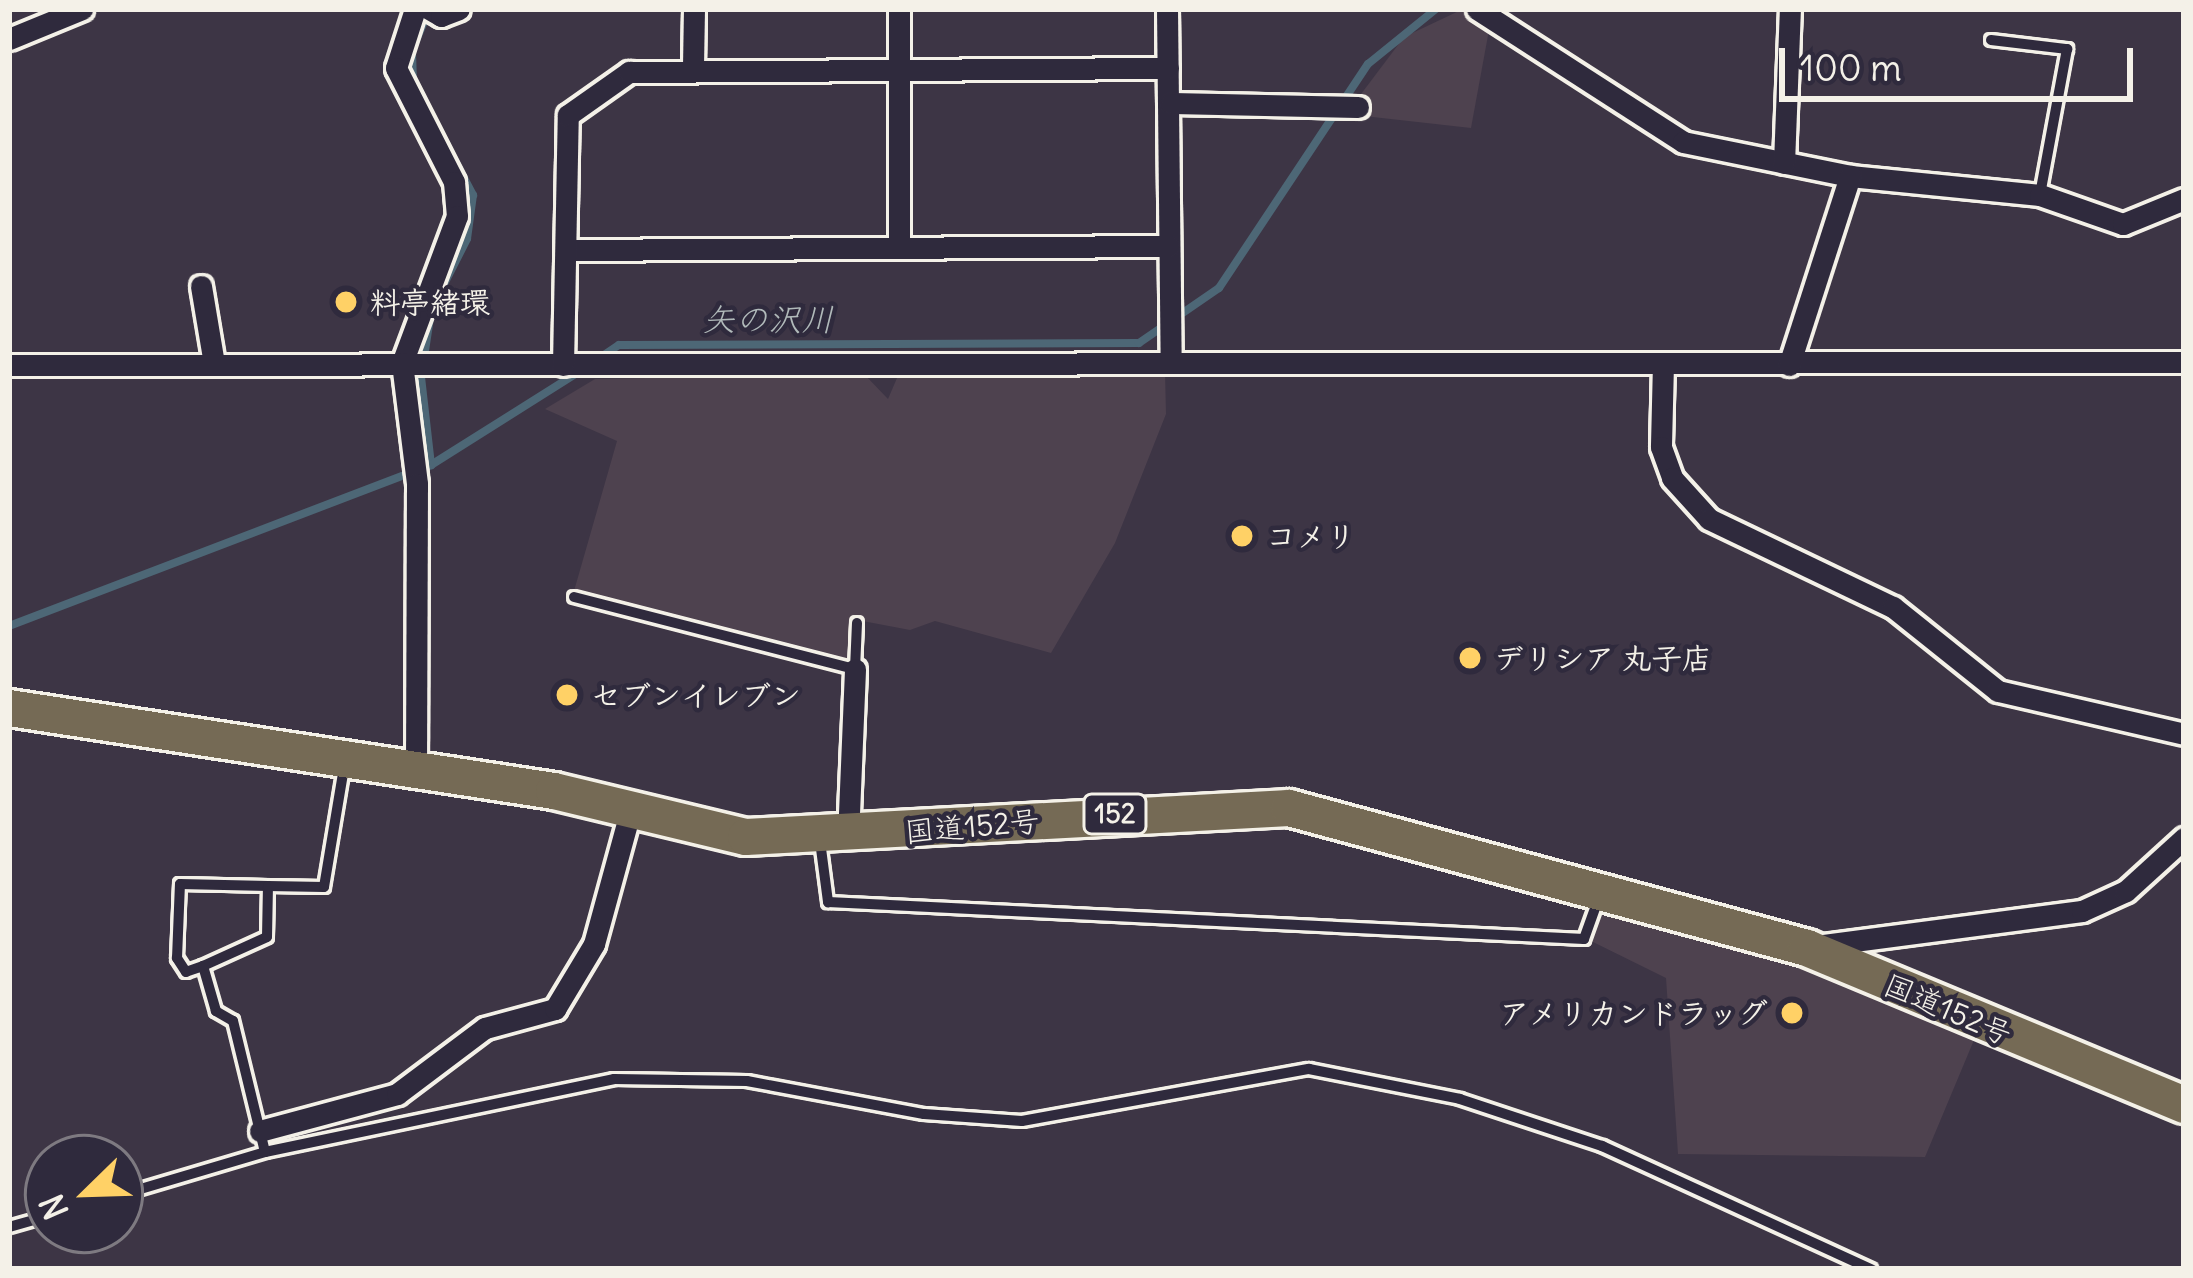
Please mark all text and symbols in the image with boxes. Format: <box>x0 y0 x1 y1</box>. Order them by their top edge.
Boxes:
scale bar <box>1785 24 2139 98</box>
text: 100 m <box>1800 46 1902 91</box>
place label: 料亭緒環 <box>370 284 490 320</box>
marker: 料亭緒環 <box>333 289 359 315</box>
water label: 矢の沢川 <box>702 300 834 340</box>
place label: コメリ <box>1266 518 1356 554</box>
marker: コメリ <box>1229 523 1255 549</box>
place label: デリシア 丸子店 <box>1494 640 1711 676</box>
marker: デリシア 丸子店 <box>1457 645 1483 671</box>
place label: セブンイレブン <box>591 677 801 713</box>
marker: セブンイレブン <box>554 682 580 708</box>
road number: 152 <box>1082 793 1148 835</box>
street label: 国道152号 <box>903 802 1041 850</box>
street label: 国道152号 <box>1879 966 2017 1052</box>
place label: アメリカンドラッグ <box>1498 995 1768 1031</box>
marker: アメリカンドラッグ <box>1779 1000 1805 1026</box>
north arrow <box>24 1134 144 1254</box>
text: N <box>30 1188 77 1226</box>

